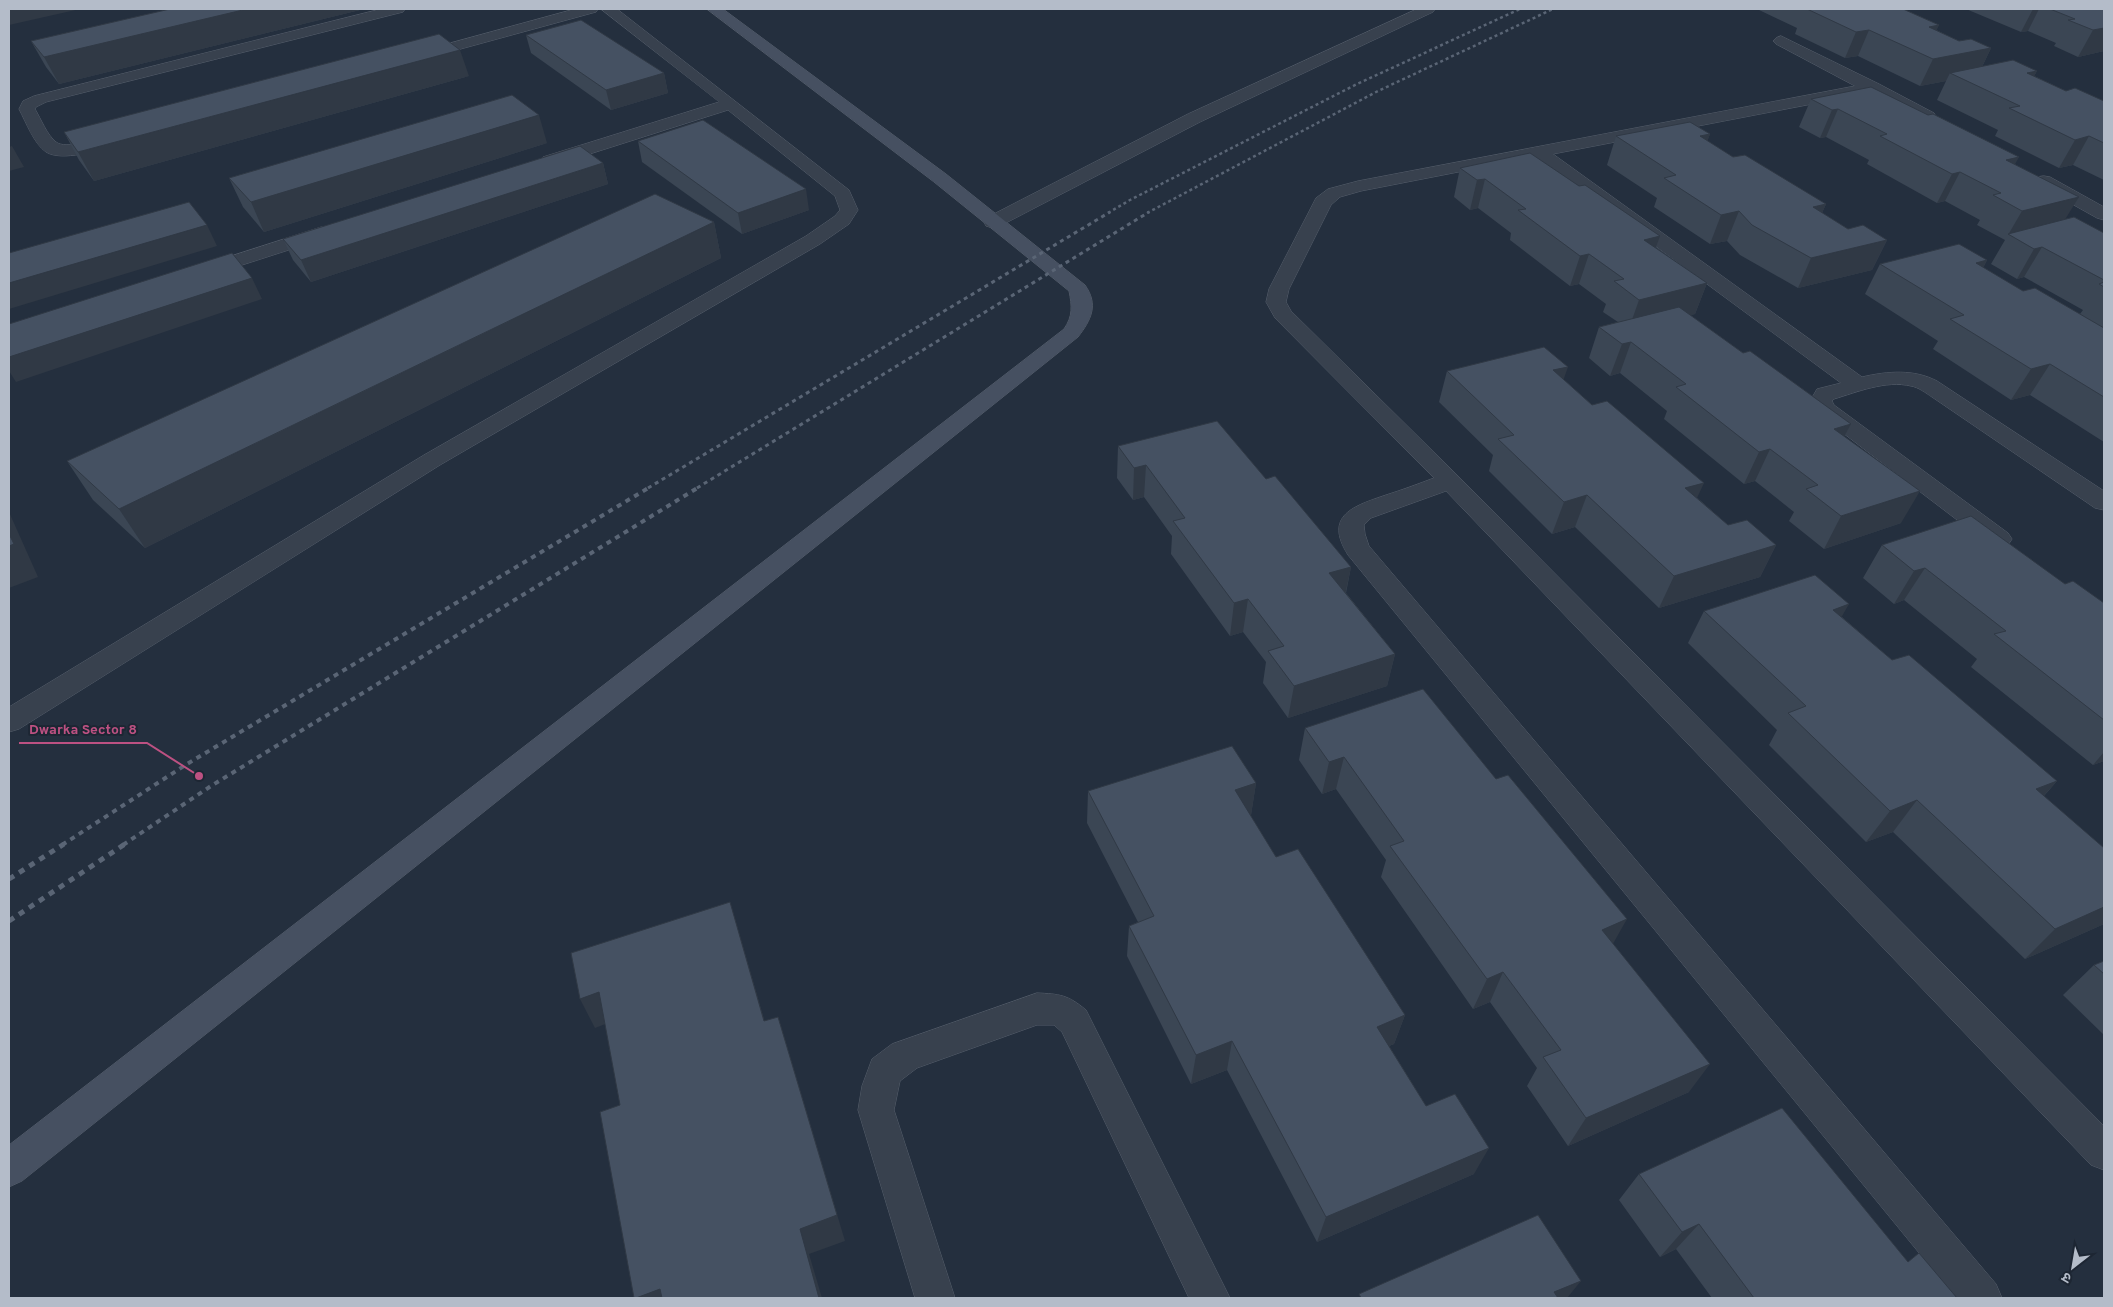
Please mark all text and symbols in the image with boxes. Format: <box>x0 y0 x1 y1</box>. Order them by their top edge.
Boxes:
callout: Dwarka Sector 8 <box>19 714 147 743</box>
text: Dwarka Sector 8 <box>29 722 137 739</box>
north arrow <box>2048 1242 2098 1292</box>
text: उ <box>2059 1267 2075 1286</box>

